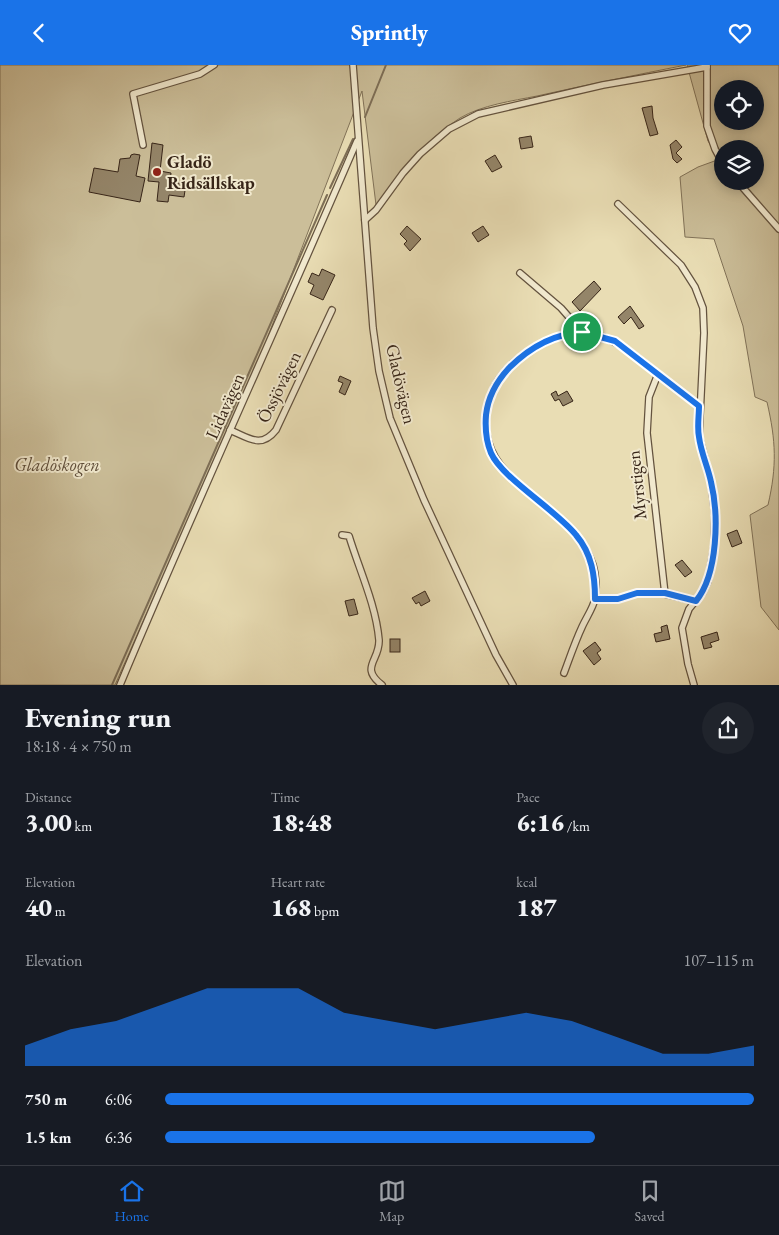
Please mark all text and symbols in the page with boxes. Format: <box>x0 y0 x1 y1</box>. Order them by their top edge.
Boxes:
text: Sprintly <box>351 18 428 47</box>
icon: back <box>25 19 53 47</box>
icon: heart <box>726 19 754 47</box>
map controls <box>714 80 764 190</box>
button: locate <box>714 80 764 130</box>
button: layers <box>714 140 764 190</box>
place label: Gladö Ridsällskap <box>167 150 255 194</box>
marker: Gladö Ridsällskap <box>151 166 163 178</box>
pin <box>561 311 603 353</box>
icon: arrive <box>568 318 596 346</box>
street label: Gladövägen <box>381 342 422 427</box>
street label: Össjövägen <box>251 347 306 427</box>
street label: Lidavägen <box>200 369 249 442</box>
street label: Myrstigen <box>621 449 652 521</box>
park label: Gladöskogen <box>14 453 100 477</box>
text: Evening run <box>25 699 171 735</box>
button: share <box>702 702 754 754</box>
text: 18:18 · 4 × 750 m <box>25 736 132 757</box>
text: Distance <box>25 788 72 806</box>
text: Time <box>271 788 300 806</box>
text: Pace <box>516 788 540 806</box>
text: 3.00 <box>25 806 72 838</box>
text: 18:48 <box>271 806 332 838</box>
text: 6:16 <box>516 806 564 838</box>
text: km <box>72 817 92 835</box>
text: /km <box>564 817 590 835</box>
text: Elevation <box>25 873 75 891</box>
text: Heart rate <box>271 873 325 891</box>
text: kcal <box>516 873 537 891</box>
text: 40 <box>25 891 52 923</box>
text: 168 <box>271 891 311 923</box>
text: 187 <box>516 891 557 923</box>
text: m <box>52 902 66 920</box>
text: bpm <box>311 902 339 920</box>
text: Elevation <box>25 950 83 971</box>
text: 107–115 m <box>683 950 754 971</box>
text: 750 m <box>25 1089 67 1110</box>
text: 6:06 <box>105 1089 132 1110</box>
text: 1.5 km <box>25 1127 71 1148</box>
text: 6:36 <box>105 1127 132 1148</box>
tab: Home <box>114 1177 149 1225</box>
tab: Map <box>378 1177 406 1225</box>
tab: Saved <box>635 1177 665 1225</box>

